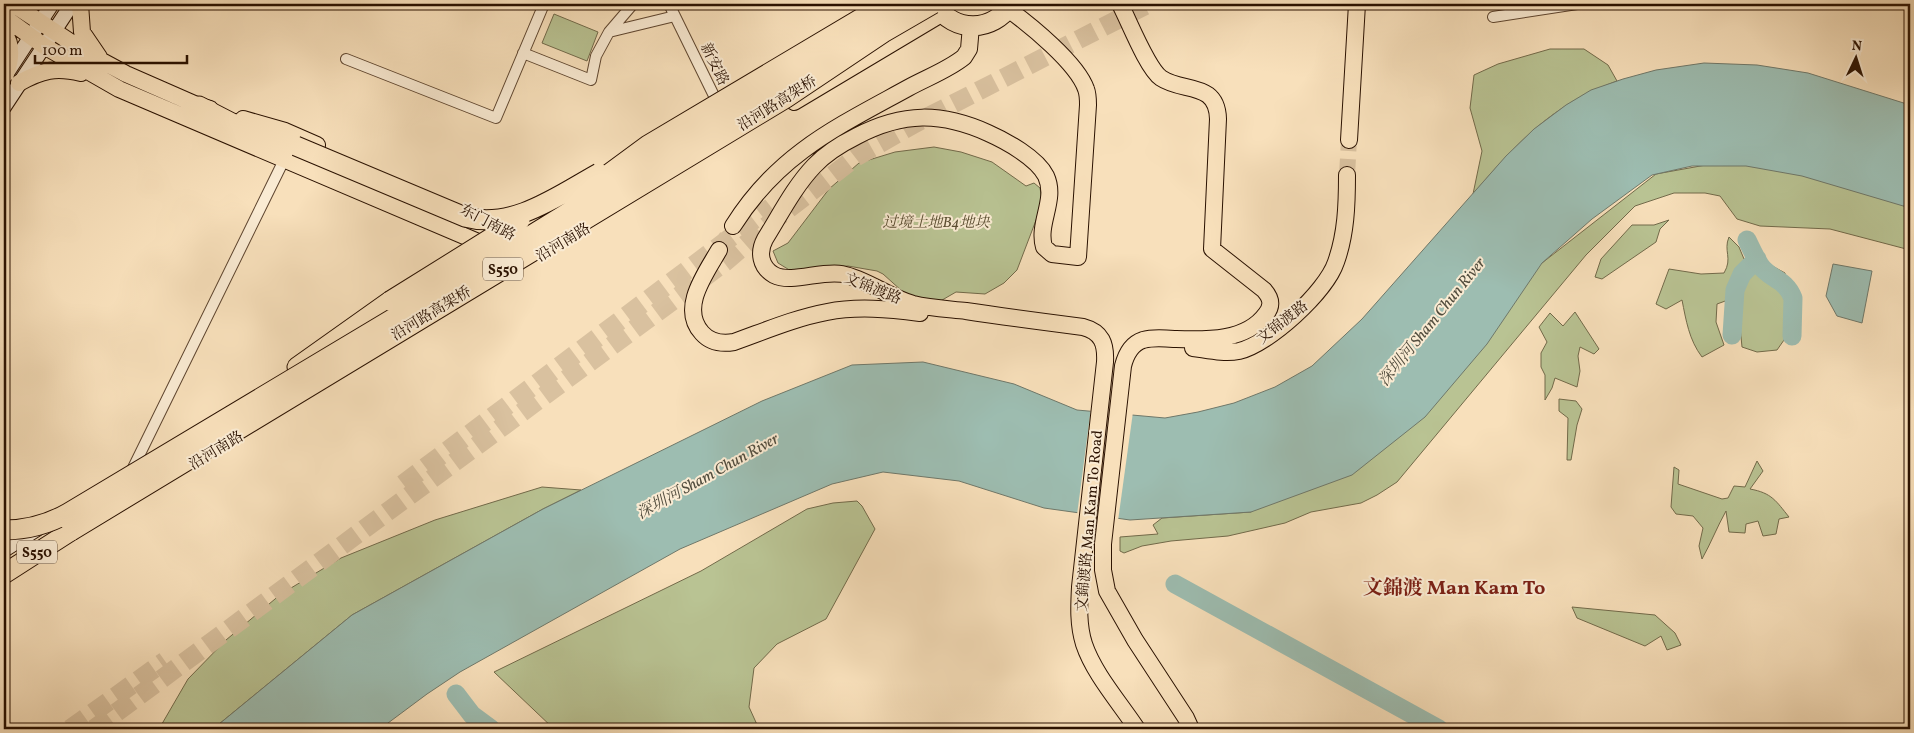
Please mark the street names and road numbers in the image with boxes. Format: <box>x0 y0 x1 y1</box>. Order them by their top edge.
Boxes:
street label: 新安路 <box>694 40 733 89</box>
street label: 沿河路高架桥 <box>734 72 822 137</box>
street label: 东门南路 <box>456 200 519 247</box>
street label: 沿河南路 <box>533 219 595 268</box>
road number: S550 <box>483 258 523 280</box>
street label: 文锦渡路 <box>841 268 904 310</box>
street label: 沿河路高架桥 <box>388 282 476 346</box>
street label: 文锦渡路 <box>1253 296 1313 350</box>
street label: 沿河南路 <box>186 427 248 476</box>
street label: 文錦渡路 Man Kam To Road <box>1072 429 1109 613</box>
road number: S550 <box>17 540 57 564</box>

